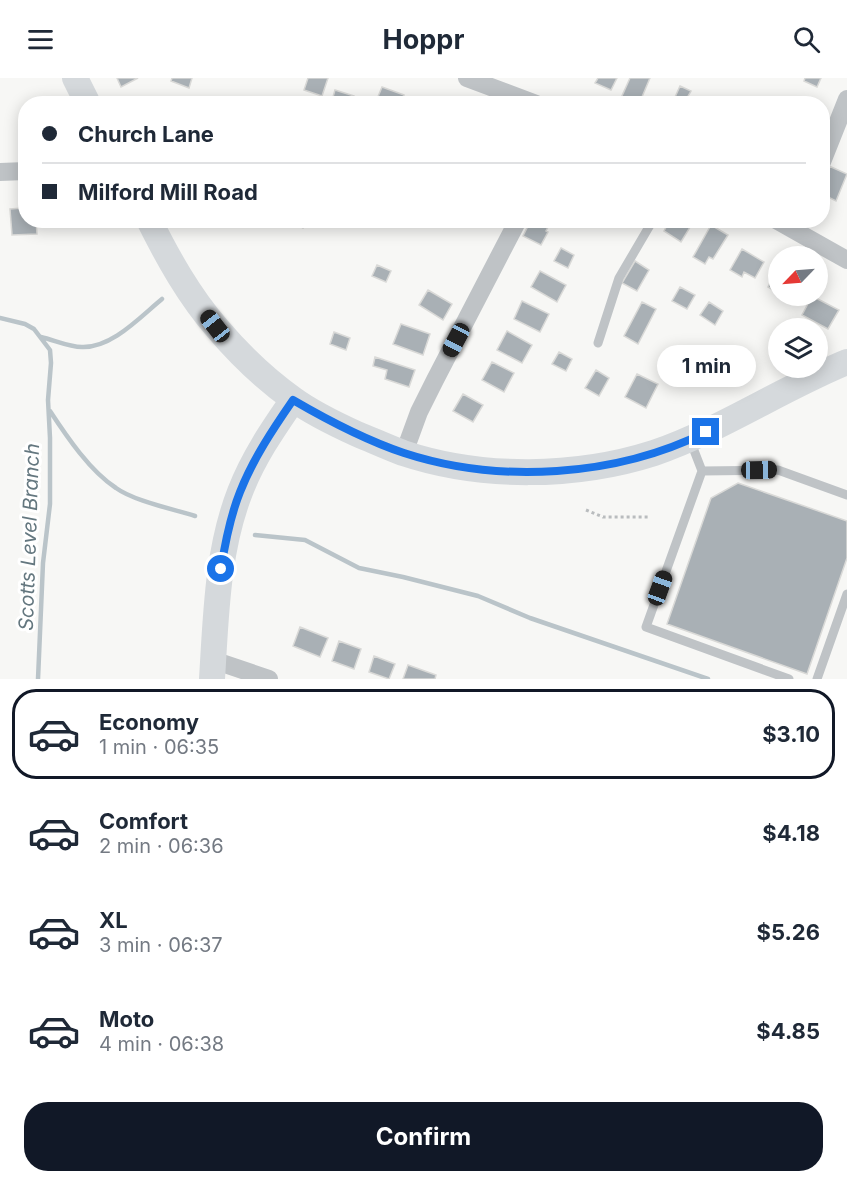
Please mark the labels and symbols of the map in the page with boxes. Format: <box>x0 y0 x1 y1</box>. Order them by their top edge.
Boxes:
north arrow <box>768 246 828 306</box>
car <box>197 306 233 346</box>
car <box>440 320 472 360</box>
callout: 1 min <box>656 345 756 387</box>
route end <box>692 418 719 445</box>
water label: Scotts Level Branch <box>14 443 44 631</box>
car <box>741 461 777 479</box>
route start <box>207 555 234 582</box>
car <box>645 568 675 608</box>

